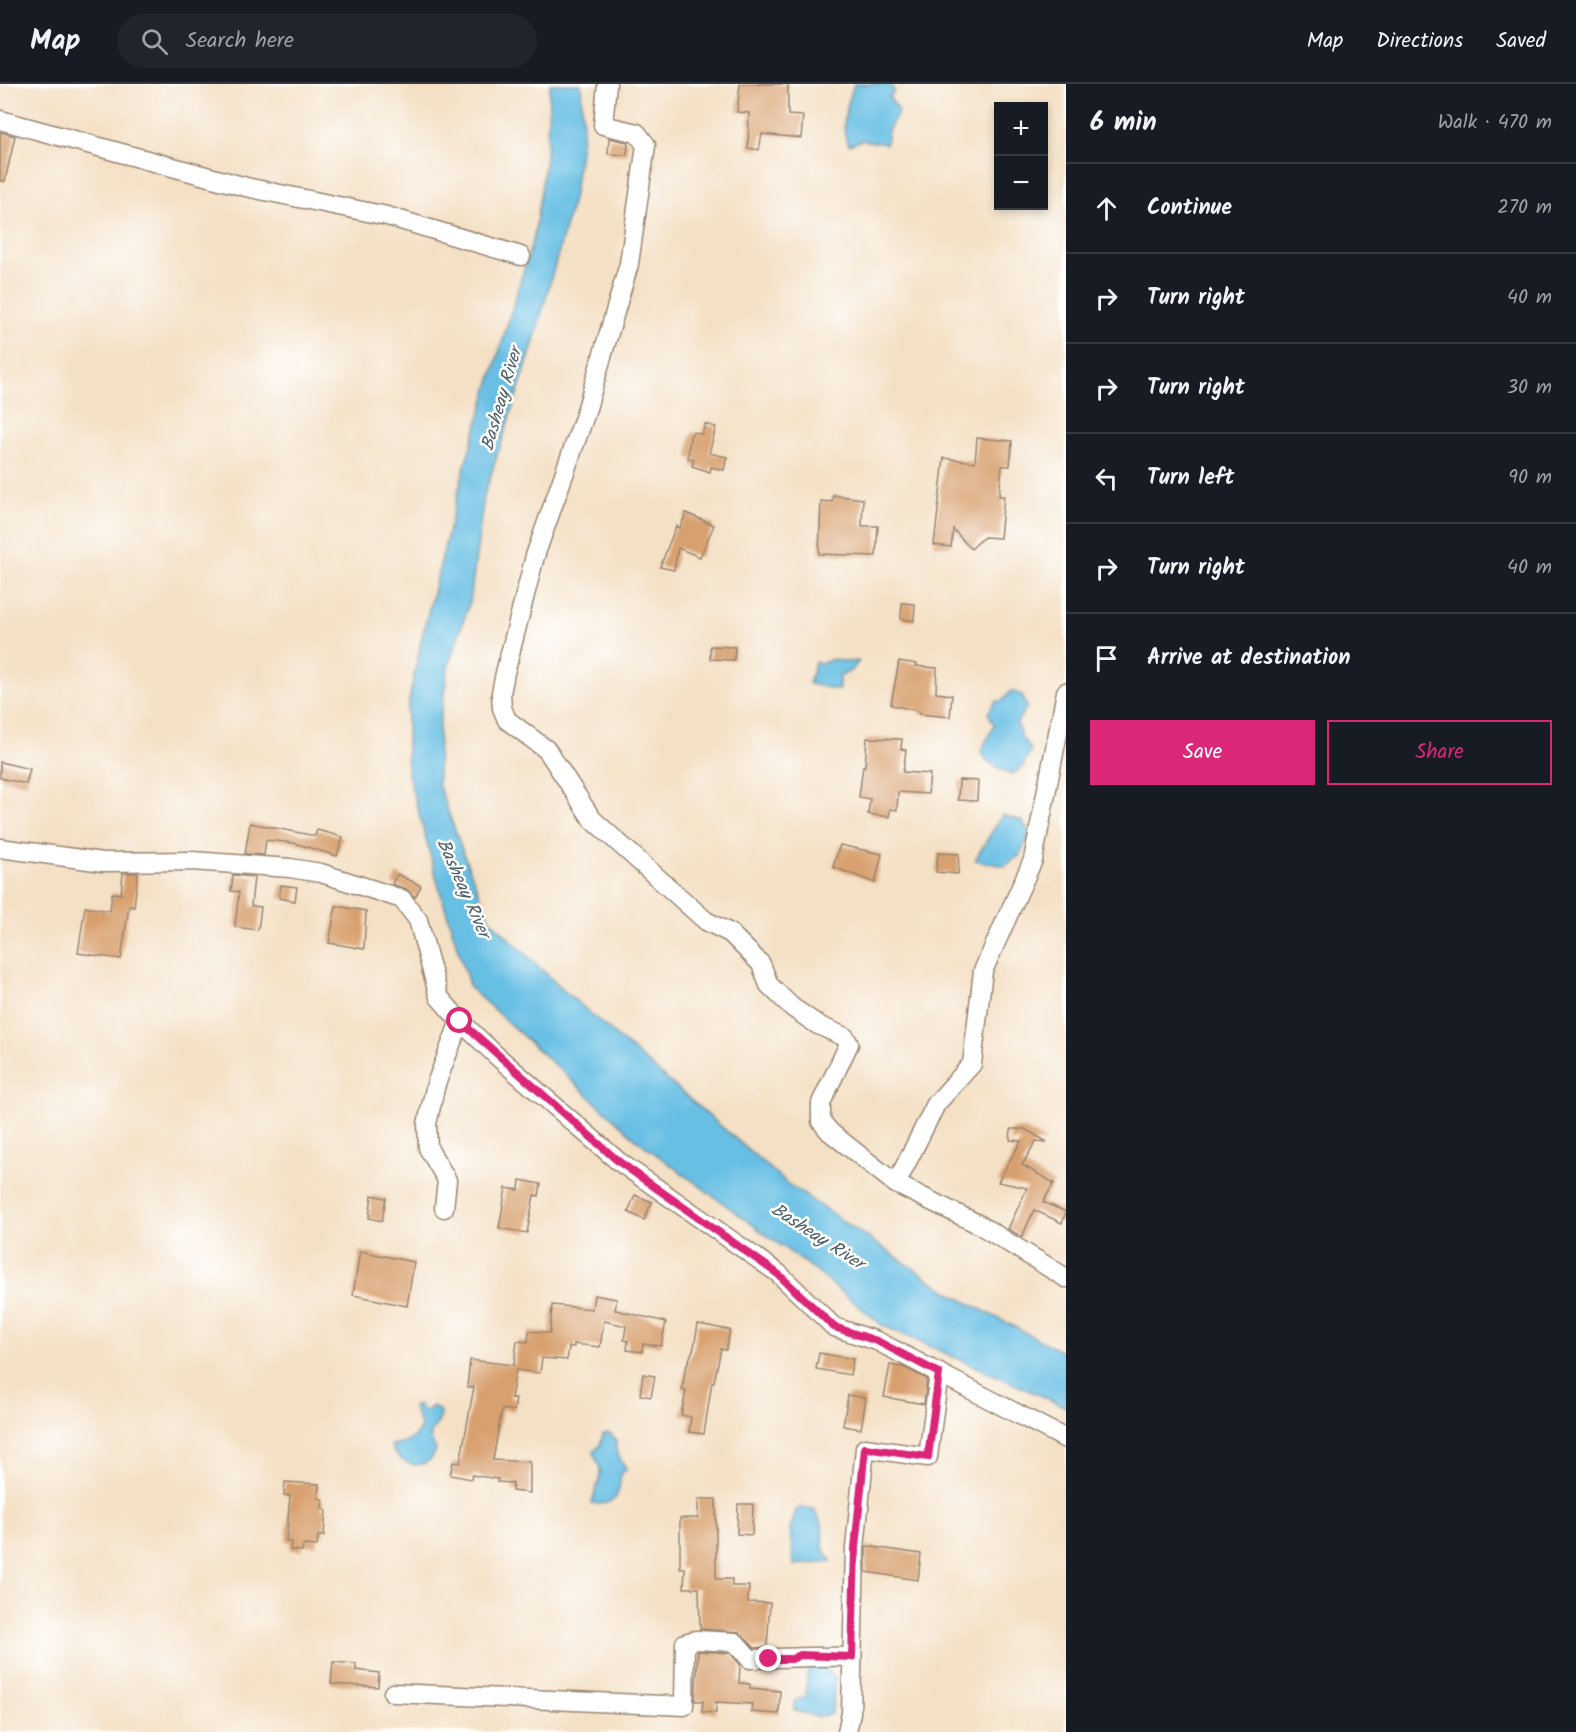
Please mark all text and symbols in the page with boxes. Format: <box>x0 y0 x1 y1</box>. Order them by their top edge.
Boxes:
search box <box>117 14 537 68</box>
text: Map <box>30 19 81 64</box>
text: Search here <box>186 24 294 59</box>
icon: search <box>138 25 171 58</box>
text: Map <box>1307 25 1343 58</box>
text: Directions <box>1376 25 1463 58</box>
text: Saved <box>1496 25 1546 58</box>
map controls <box>994 102 1048 210</box>
button: + <box>994 102 1048 156</box>
text: 6 min <box>1090 102 1157 144</box>
text: Walk · 470 m <box>1438 107 1552 139</box>
button: − <box>994 156 1048 210</box>
text: Continue <box>1147 191 1232 226</box>
icon: ahead <box>1090 192 1123 225</box>
text: 270 m <box>1497 192 1552 224</box>
text: Turn right <box>1147 281 1245 316</box>
icon: right <box>1090 282 1123 315</box>
text: 40 m <box>1507 282 1552 314</box>
water label: Basheay River <box>474 341 532 454</box>
text: Turn right <box>1147 371 1245 406</box>
icon: right <box>1090 372 1123 405</box>
text: 30 m <box>1507 372 1552 404</box>
text: Turn left <box>1147 461 1234 496</box>
icon: left <box>1090 462 1123 495</box>
text: 90 m <box>1508 462 1552 494</box>
text: Turn right <box>1147 551 1245 586</box>
icon: right <box>1090 552 1123 585</box>
text: 40 m <box>1507 552 1552 584</box>
text: Arrive at destination <box>1147 641 1350 676</box>
icon: arrive <box>1090 642 1123 675</box>
button: Save <box>1090 720 1315 785</box>
button: Share <box>1327 720 1552 785</box>
water label: Basheay River <box>428 834 499 947</box>
route start <box>446 1007 472 1033</box>
water label: Basheay River <box>765 1196 873 1280</box>
route end <box>755 1645 781 1671</box>

